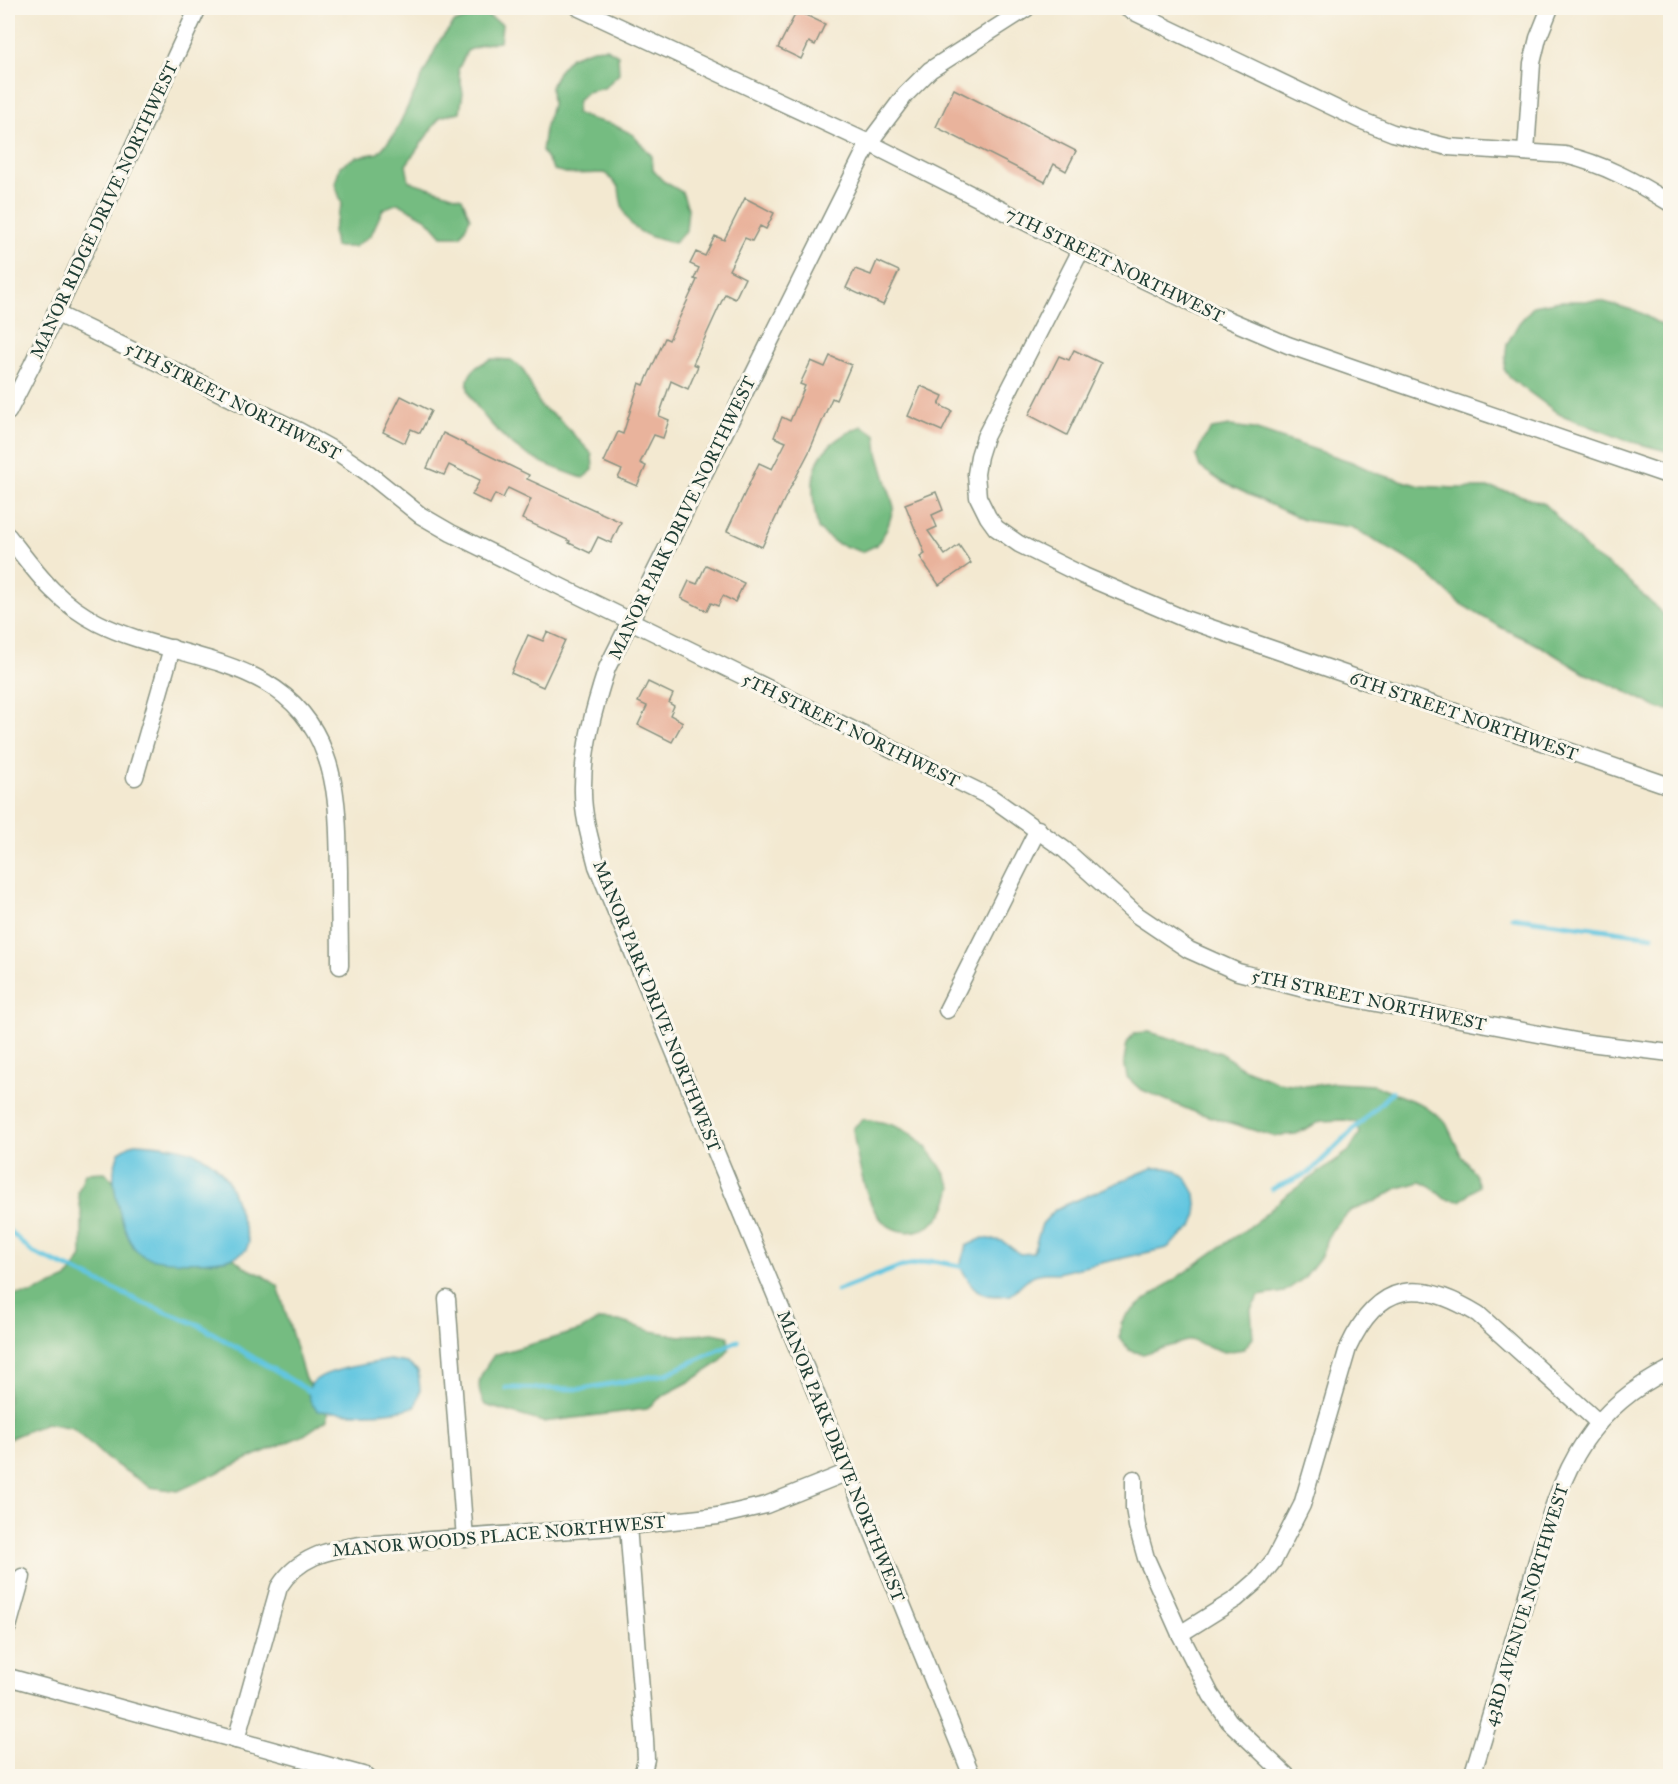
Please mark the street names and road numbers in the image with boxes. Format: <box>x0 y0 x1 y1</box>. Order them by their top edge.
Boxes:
street label: MANOR RIDGE DRIVE NORTHWEST <box>25 58 183 362</box>
street label: 7TH STREET NORTHWEST <box>1002 202 1228 328</box>
street label: 5TH STREET NORTHWEST <box>121 337 345 465</box>
street label: MANOR PARK DRIVE NORTHWEST <box>604 373 760 663</box>
street label: 6TH STREET NORTHWEST <box>1347 667 1581 765</box>
street label: 5TH STREET NORTHWEST <box>739 668 963 792</box>
street label: MANOR PARK DRIVE NORTHWEST <box>588 857 726 1155</box>
street label: 5TH STREET NORTHWEST <box>1250 964 1488 1036</box>
street label: MANOR PARK DRIVE NORTHWEST <box>772 1307 910 1605</box>
street label: 43RD AVENUE NORTHWEST <box>1479 1481 1573 1729</box>
street label: MANOR WOODS PLACE NORTHWEST <box>331 1510 667 1562</box>

